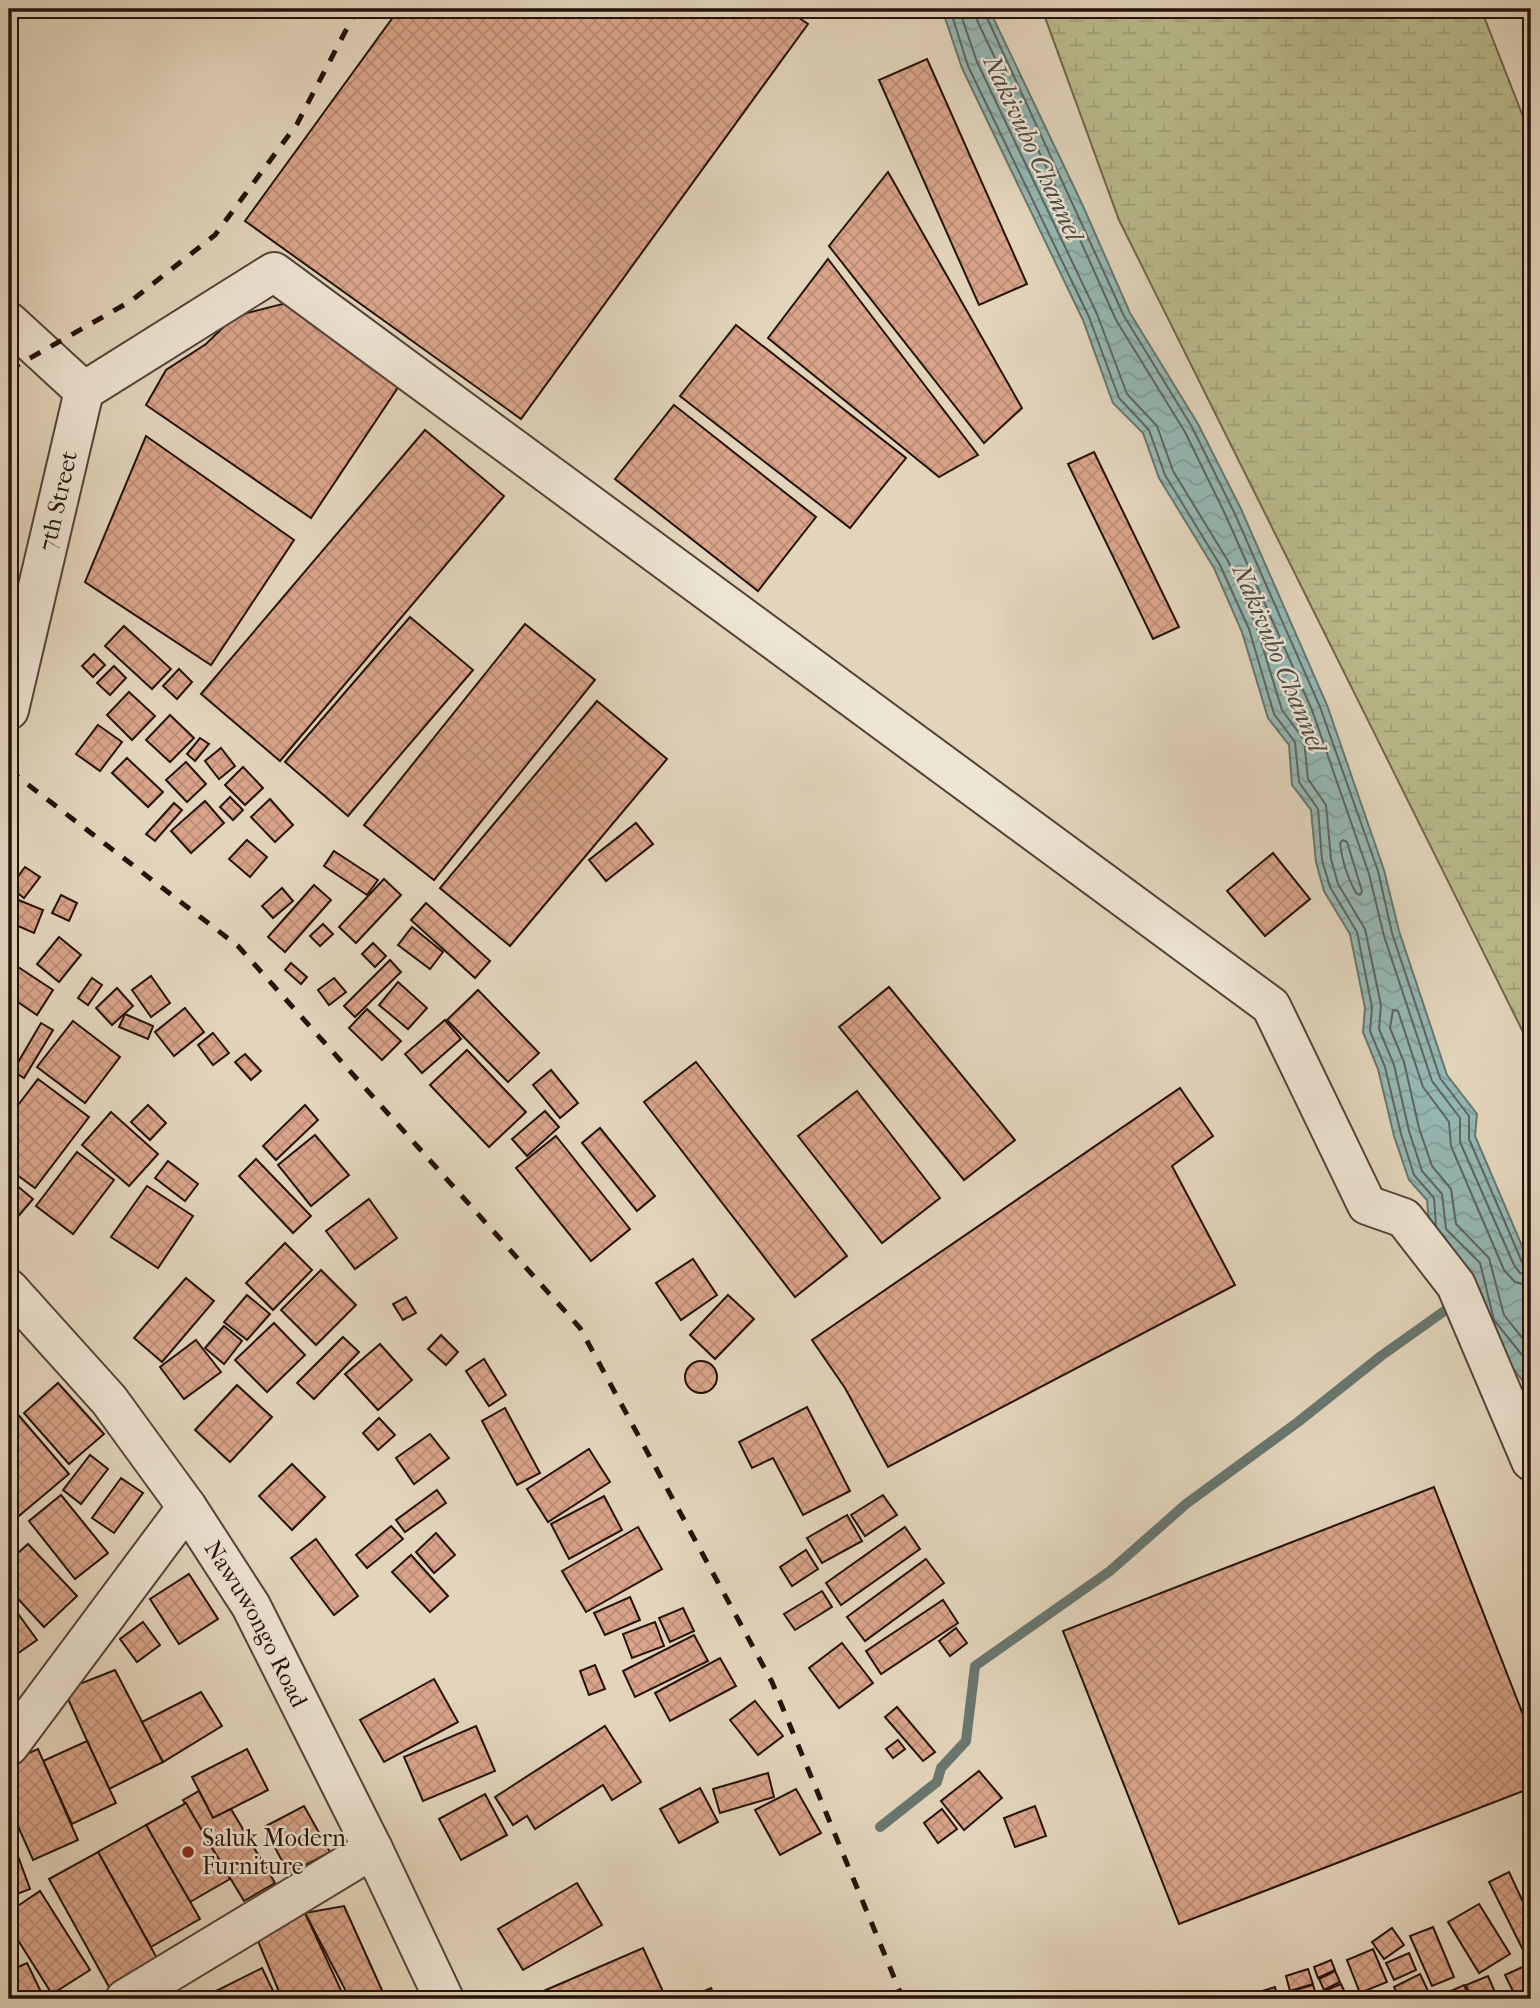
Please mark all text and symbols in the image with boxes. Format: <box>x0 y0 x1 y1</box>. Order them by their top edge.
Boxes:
water label: Nakivubo Channel <box>976 49 1091 248</box>
street label: 7th Street <box>33 448 83 554</box>
water label: Nakivubo Channel <box>1225 558 1334 759</box>
street label: Nawuwongo Road <box>199 1535 314 1713</box>
place label: Saluk Modern Furniture <box>202 1824 346 1880</box>
marker: Saluk Modern Furniture <box>180 1844 196 1860</box>

